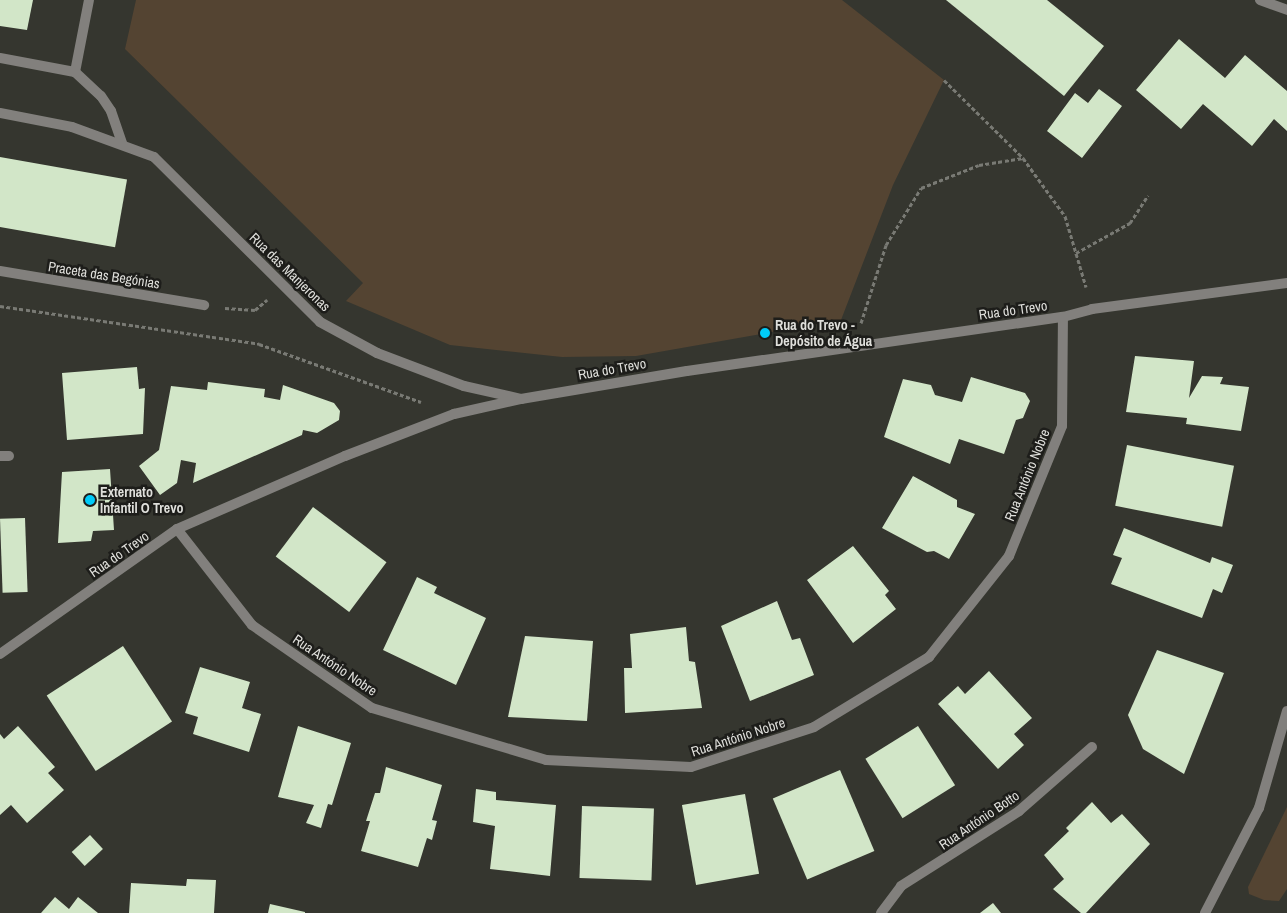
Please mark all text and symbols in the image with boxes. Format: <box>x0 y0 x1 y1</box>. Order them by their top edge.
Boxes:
street label: Rua das Manjeronas <box>246 229 334 315</box>
street label: Praceta das Begónias <box>47 258 161 292</box>
street label: Rua do Trevo <box>978 297 1048 323</box>
place label: Rua do Trevo - Depósito de Água <box>775 317 873 350</box>
marker: Rua do Trevo - Depósito de Água <box>759 327 771 339</box>
street label: Rua do Trevo <box>577 355 647 383</box>
street label: Rua António Nobre <box>1001 426 1053 524</box>
place label: Externato Infantil O Trevo <box>100 484 184 516</box>
marker: Externato Infantil O Trevo <box>84 494 96 506</box>
street label: Rua do Trevo <box>86 527 152 581</box>
street label: Rua António Nobre <box>290 631 380 699</box>
street label: Rua António Nobre <box>689 714 787 760</box>
street label: Rua António Botto <box>935 787 1023 853</box>

